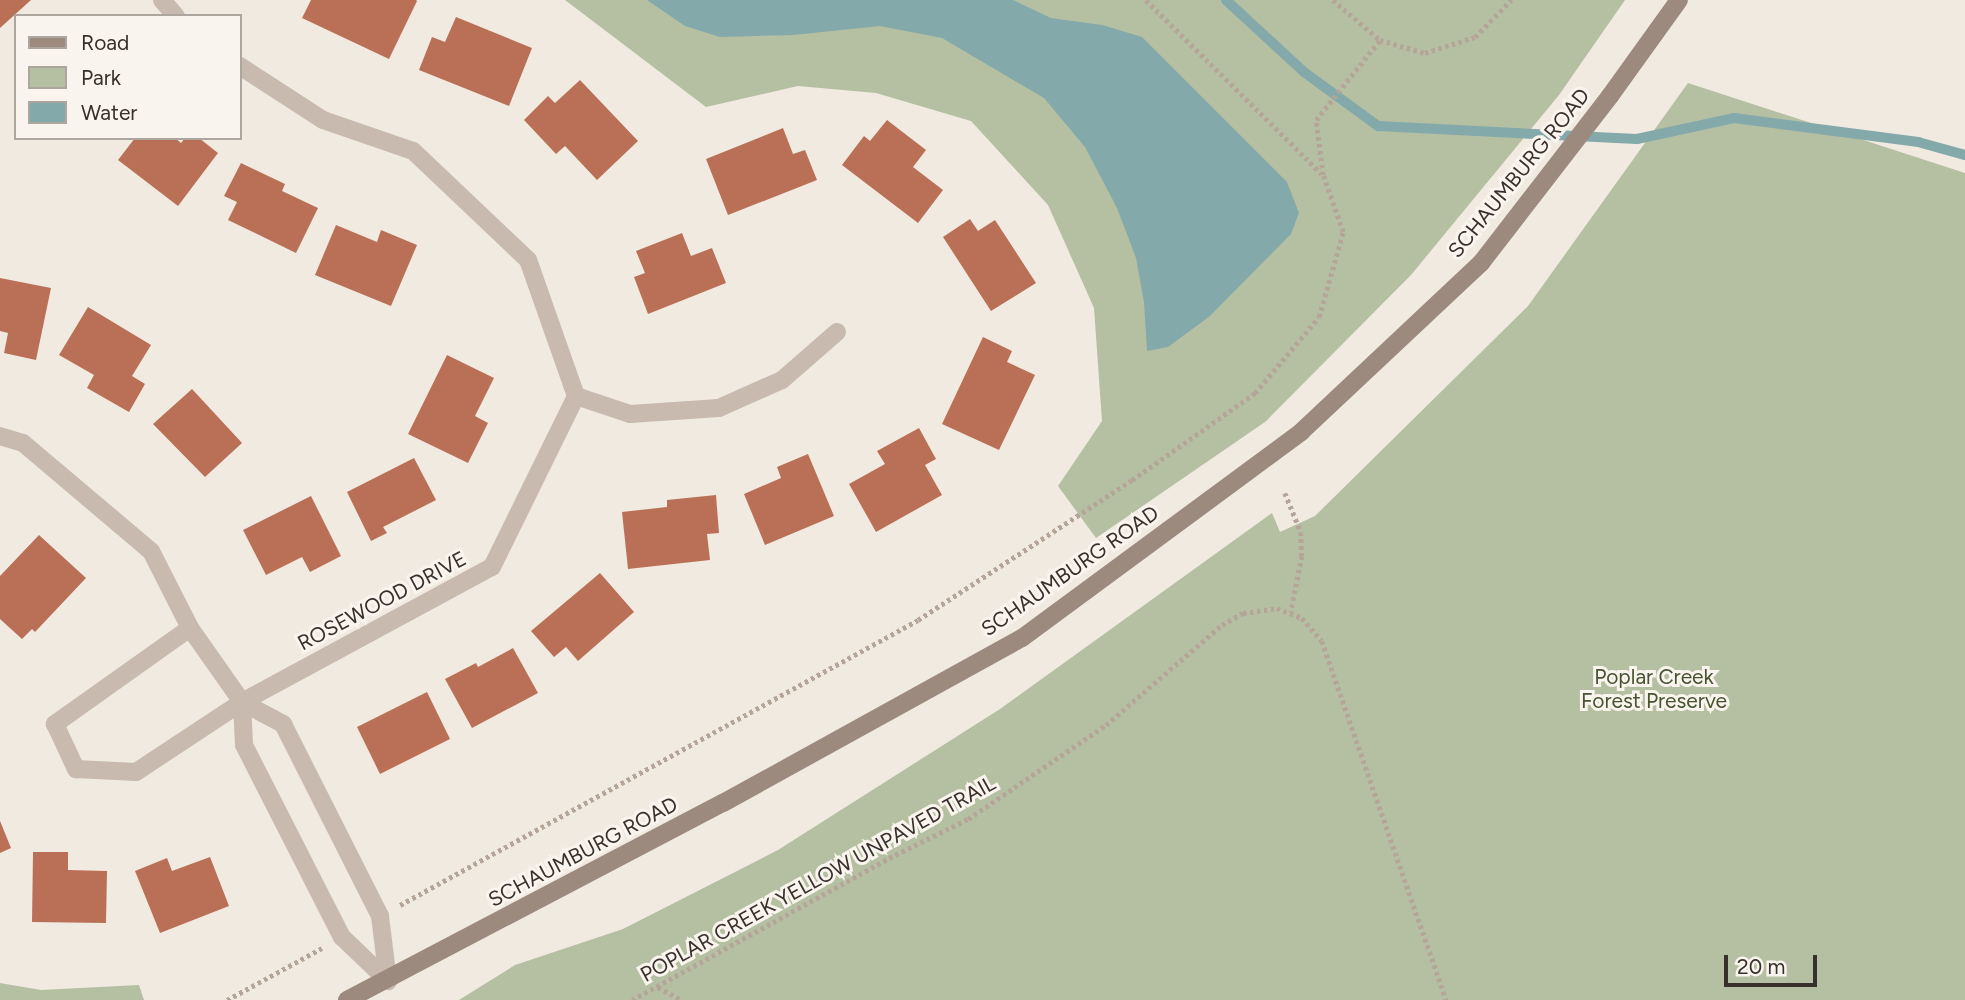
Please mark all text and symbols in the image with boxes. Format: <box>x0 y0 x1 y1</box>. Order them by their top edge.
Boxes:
legend <box>14 14 242 140</box>
text: Road <box>81 30 129 55</box>
text: Park <box>81 65 121 90</box>
street label: SCHAUMBURG ROAD <box>1443 83 1595 263</box>
text: Water <box>81 100 137 125</box>
street label: SCHAUMBURG ROAD <box>976 500 1164 642</box>
street label: ROSEWOOD DRIVE <box>293 546 471 656</box>
park label: Poplar Creek Forest Preserve <box>1581 664 1727 714</box>
street label: POPLAR CREEK YELLOW UNPAVED TRAIL <box>636 771 1000 987</box>
street label: SCHAUMBURG ROAD <box>484 791 682 913</box>
scale bar <box>1727 940 1820 984</box>
text: 20 m <box>1737 954 1785 979</box>

